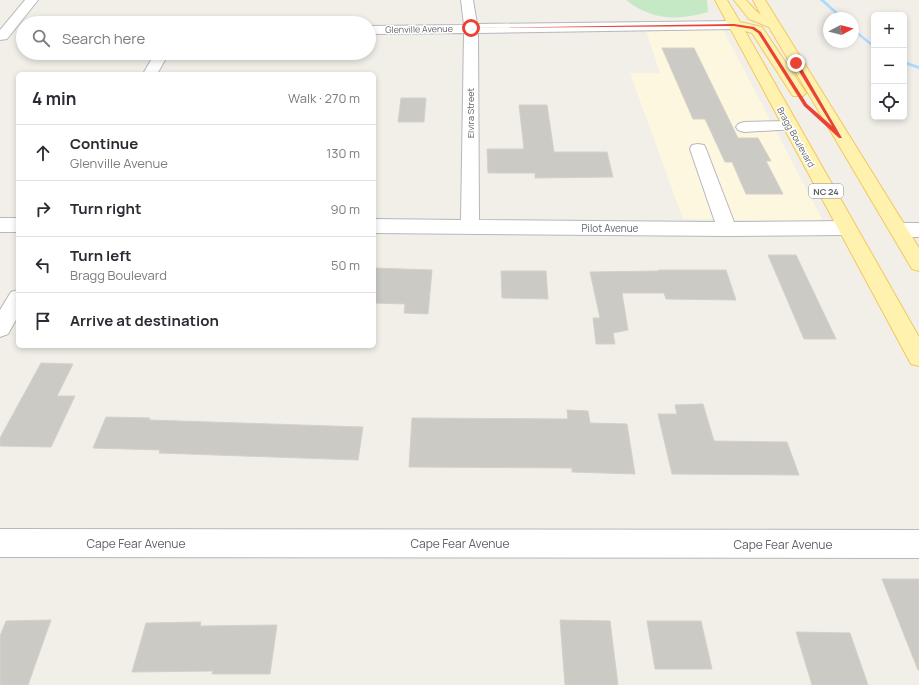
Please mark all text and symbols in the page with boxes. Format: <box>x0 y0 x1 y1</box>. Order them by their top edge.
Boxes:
north arrow <box>823 12 859 48</box>
map controls <box>871 12 907 120</box>
button: + <box>871 12 907 48</box>
search box <box>16 16 376 60</box>
route start <box>462 19 480 37</box>
street label: Glenville Avenue <box>385 22 453 36</box>
icon: search <box>30 27 52 49</box>
text: Search here <box>62 28 145 49</box>
button: − <box>871 48 907 84</box>
route end <box>787 54 805 72</box>
button: locate <box>871 84 907 120</box>
text: 4 min <box>32 87 76 110</box>
street label: Elvira Street <box>464 88 477 138</box>
text: Walk · 270 m <box>288 89 360 107</box>
street label: Bragg Boulevard <box>774 104 818 170</box>
text: Continue <box>70 133 138 154</box>
icon: ahead <box>32 142 54 164</box>
text: 130 m <box>326 144 360 162</box>
text: Glenville Avenue <box>70 154 168 172</box>
road number: NC 24 <box>809 184 843 198</box>
icon: right <box>32 198 54 220</box>
text: Turn right <box>70 198 141 219</box>
text: 90 m <box>330 200 360 218</box>
street label: Pilot Avenue <box>582 221 639 235</box>
text: Turn left <box>70 245 132 266</box>
icon: left <box>32 254 54 276</box>
text: 50 m <box>331 256 360 274</box>
text: Bragg Boulevard <box>70 266 167 284</box>
icon: arrive <box>32 310 54 332</box>
text: Arrive at destination <box>70 310 219 331</box>
street label: Cape Fear Avenue <box>86 535 186 552</box>
street label: Cape Fear Avenue <box>410 535 510 552</box>
street label: Cape Fear Avenue <box>733 536 833 553</box>

